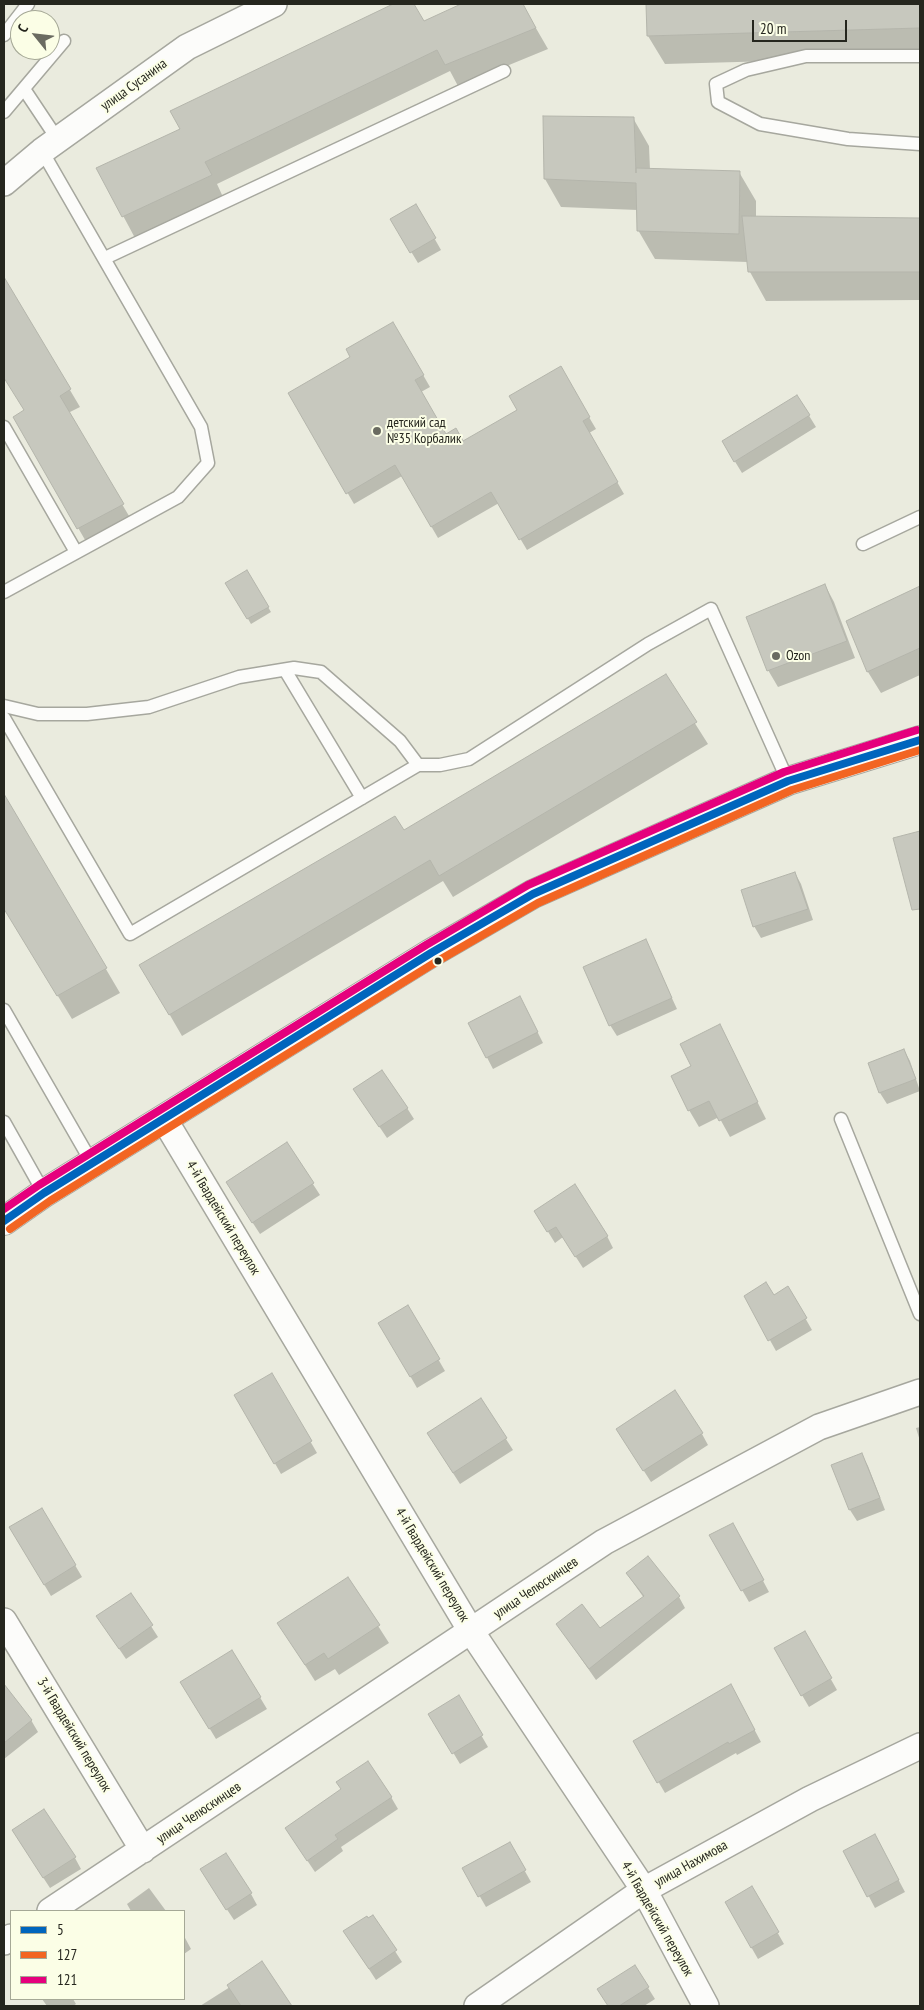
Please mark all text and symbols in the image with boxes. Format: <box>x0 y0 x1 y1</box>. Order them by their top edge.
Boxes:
north arrow <box>10 10 60 60</box>
scale bar <box>754 10 849 42</box>
text: 20 m <box>760 19 786 38</box>
text: С <box>13 21 32 35</box>
street label: улица Сусанина <box>98 55 170 115</box>
place label: детский сад №35 Корбалик <box>387 415 461 448</box>
marker: детский сад №35 Корбалик <box>371 425 383 437</box>
place label: Ozon <box>786 648 811 664</box>
marker: Ozon <box>770 650 782 662</box>
unlabelled marker <box>433 956 443 966</box>
street label: 4-й Гвардейский переулок <box>182 1158 264 1278</box>
street label: 4-й Гвардейский переулок <box>391 1505 473 1625</box>
street label: улица Челюскинцев <box>491 1554 581 1622</box>
street label: 3-й Гвардейский переулок <box>33 1675 115 1795</box>
street label: улица Челюскинцев <box>154 1779 244 1847</box>
street label: улица Нахимова <box>651 1837 731 1891</box>
street label: 4-й Гвардейский переулок <box>617 1859 697 1979</box>
legend <box>10 1910 185 2000</box>
text: 5 <box>57 1920 64 1939</box>
text: 127 <box>57 1945 77 1964</box>
text: 121 <box>57 1970 77 1989</box>

